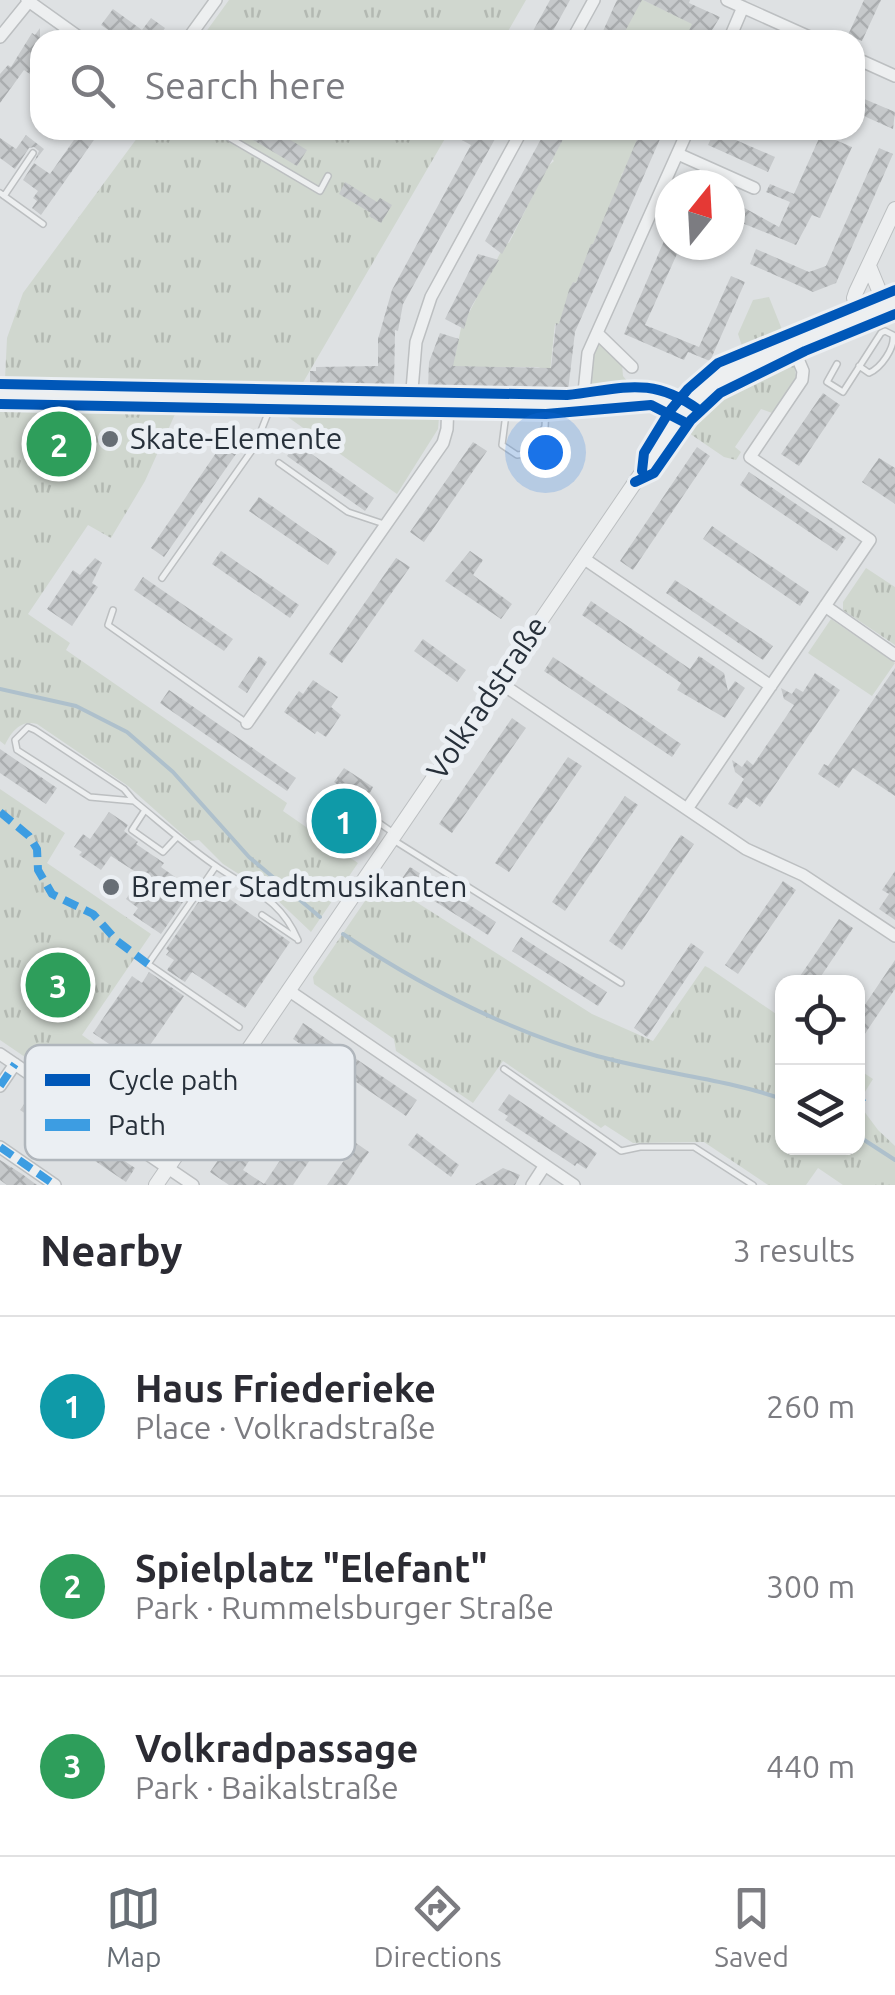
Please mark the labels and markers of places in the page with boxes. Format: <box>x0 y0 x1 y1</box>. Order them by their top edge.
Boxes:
pin: 2 <box>27 406 92 482</box>
place label: Skate-Elemente <box>130 421 342 455</box>
marker: Skate-Elemente <box>99 428 121 450</box>
pin: 1 <box>312 784 376 858</box>
place label: Bremer Stadtmusikanten <box>131 869 467 903</box>
marker: Bremer Stadtmusikanten <box>100 876 122 898</box>
pin: 3 <box>26 948 90 1022</box>

